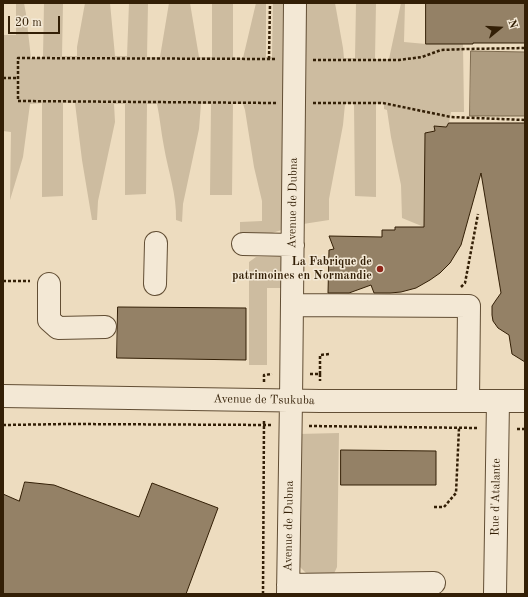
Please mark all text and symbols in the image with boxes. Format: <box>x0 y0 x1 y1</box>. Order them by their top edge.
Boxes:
scale bar <box>10 8 62 34</box>
north arrow <box>480 8 520 48</box>
text: 20 m <box>15 17 42 29</box>
text: N <box>505 18 518 30</box>
street label: Avenue de Dubna <box>285 157 301 249</box>
place label: La Fabrique de patrimoines en Normandie <box>232 255 372 283</box>
marker: La Fabrique de patrimoines en Normandie <box>375 264 385 274</box>
street label: Avenue de Tsukuba <box>213 392 315 408</box>
street label: Rue d'Atalante <box>488 458 504 536</box>
street label: Avenue de Dubna <box>281 480 297 572</box>

